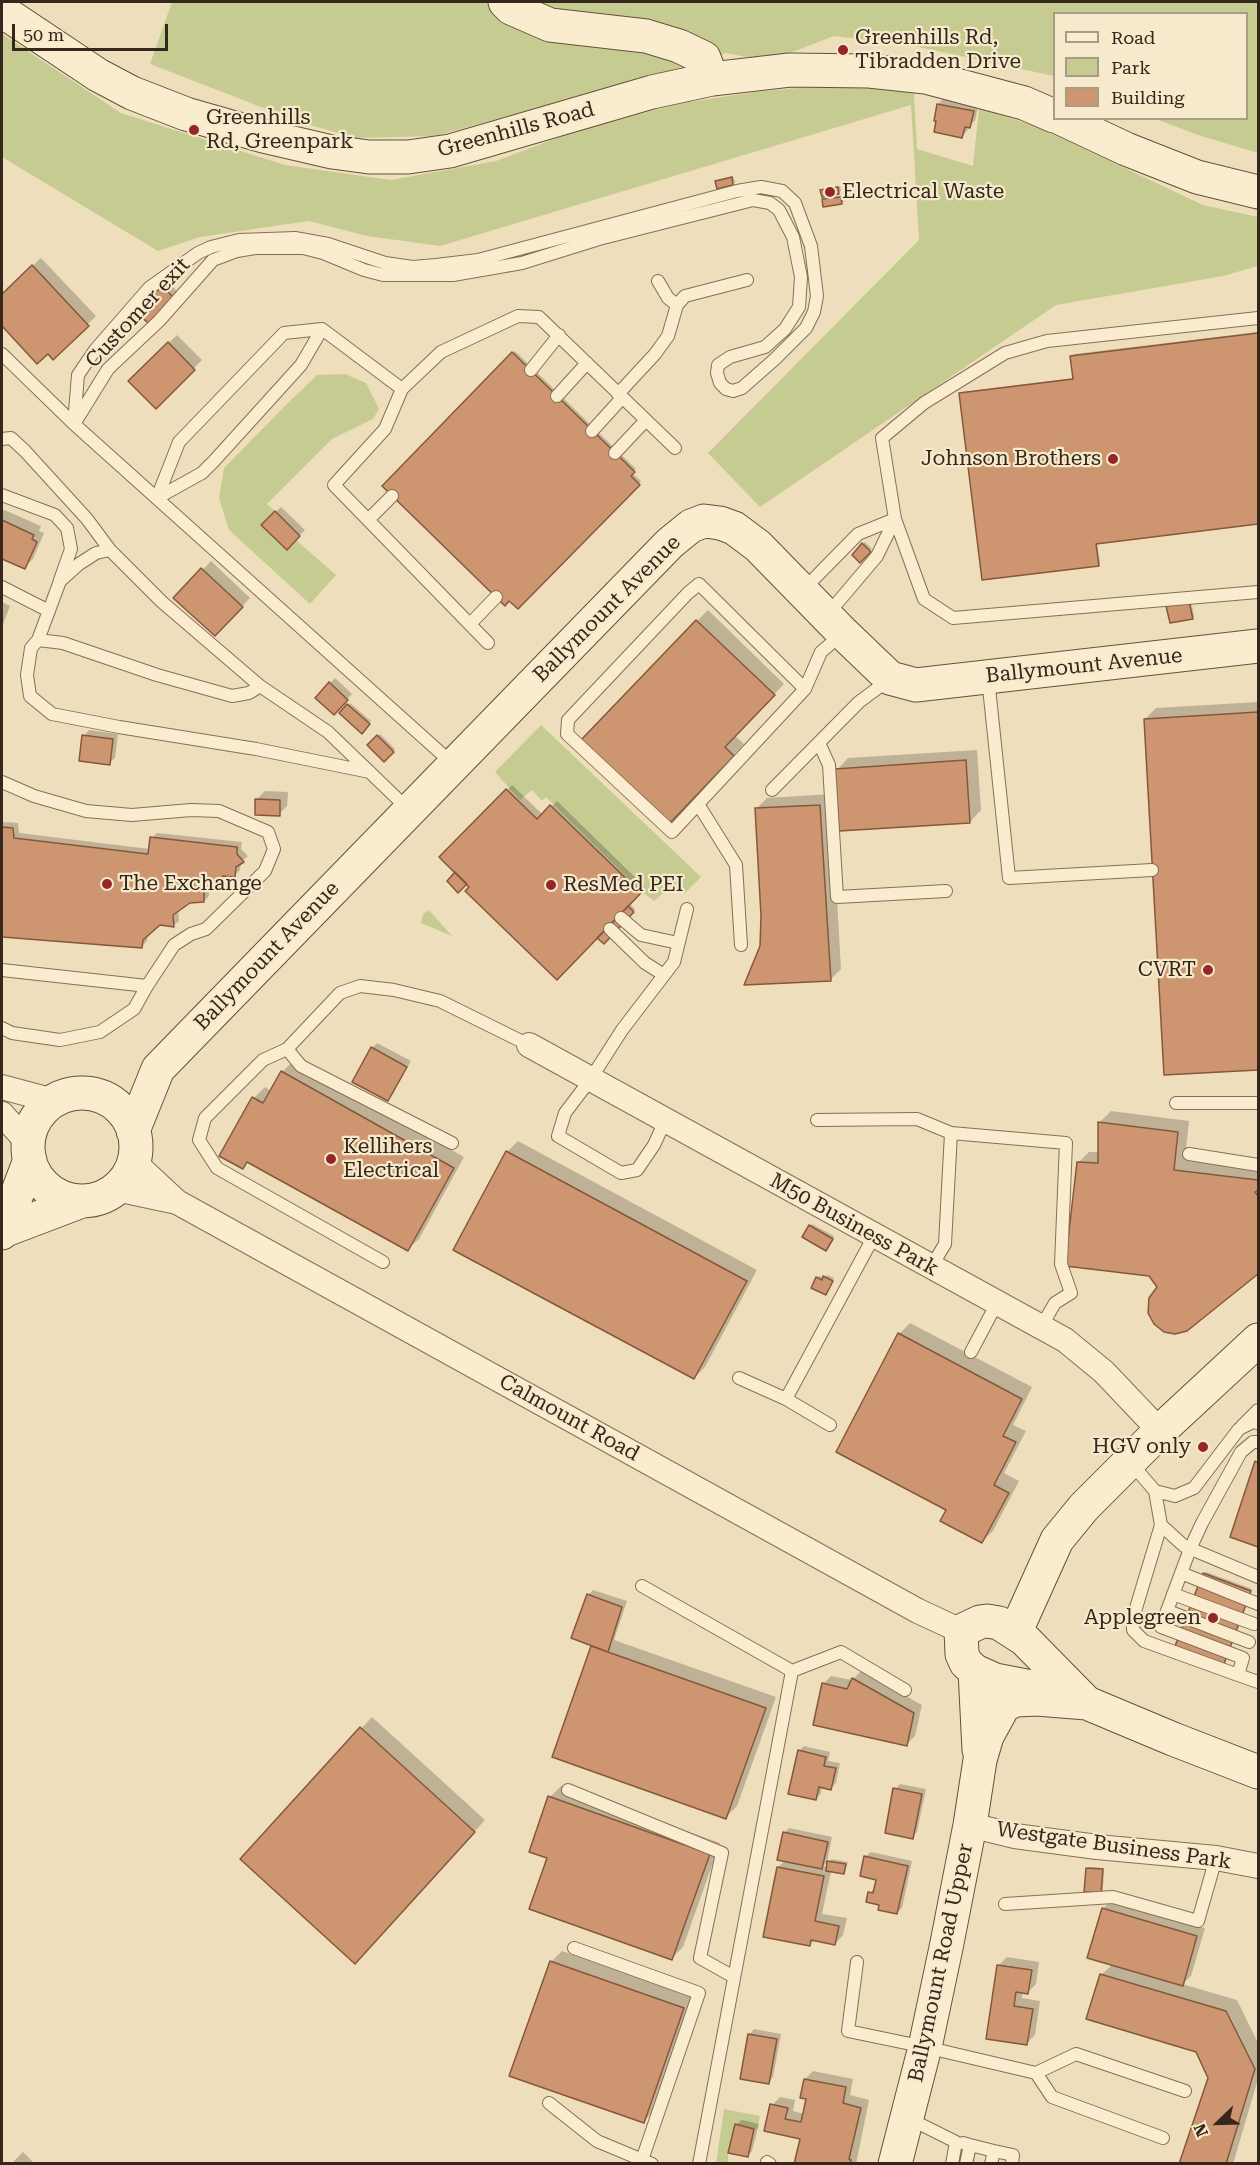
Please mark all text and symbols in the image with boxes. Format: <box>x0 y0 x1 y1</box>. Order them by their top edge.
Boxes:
scale bar <box>15 12 171 50</box>
legend <box>1053 12 1248 120</box>
text: 50 m <box>23 24 64 45</box>
place label: Greenhills Rd, Tibradden Drive <box>855 25 1021 75</box>
text: Road <box>1111 27 1155 48</box>
marker: Greenhills Rd, Tibradden Drive <box>836 43 850 57</box>
text: Park <box>1111 57 1151 78</box>
text: Building <box>1111 87 1185 108</box>
street label: Greenhills Road <box>435 97 597 163</box>
place label: Greenhills Rd, Greenpark <box>206 105 353 155</box>
marker: Greenhills Rd, Greenpark <box>187 123 201 137</box>
place label: Electrical Waste <box>842 179 1004 205</box>
marker: Electrical Waste <box>823 185 837 199</box>
street label: Customer exit <box>81 253 195 373</box>
place label: Johnson Brothers <box>921 446 1101 472</box>
marker: Johnson Brothers <box>1106 452 1120 466</box>
street label: Ballymount Avenue <box>528 530 686 688</box>
street label: Ballymount Avenue <box>984 643 1184 689</box>
place label: The Exchange <box>119 871 262 897</box>
place label: ResMed PEI <box>563 872 684 898</box>
street label: Ballymount Avenue <box>189 876 345 1036</box>
marker: The Exchange <box>100 877 114 891</box>
marker: ResMed PEI <box>544 878 558 892</box>
place label: CVRT <box>1138 957 1196 983</box>
marker: CVRT <box>1201 963 1215 977</box>
place label: Kellihers Electrical <box>343 1134 439 1184</box>
marker: Kellihers Electrical <box>324 1152 338 1166</box>
street label: M50 Business Park <box>765 1168 943 1282</box>
street label: Calmount Road <box>495 1369 643 1467</box>
place label: HGV only <box>1092 1434 1191 1460</box>
marker: HGV only <box>1196 1440 1210 1454</box>
place label: Applegreen <box>1084 1605 1201 1631</box>
marker: Applegreen <box>1206 1611 1220 1625</box>
street label: Westgate Business Park <box>995 1817 1233 1875</box>
street label: Ballymount Road Upper <box>903 1841 979 2085</box>
north arrow <box>1188 2093 1248 2153</box>
text: N <box>1190 2121 1212 2140</box>

